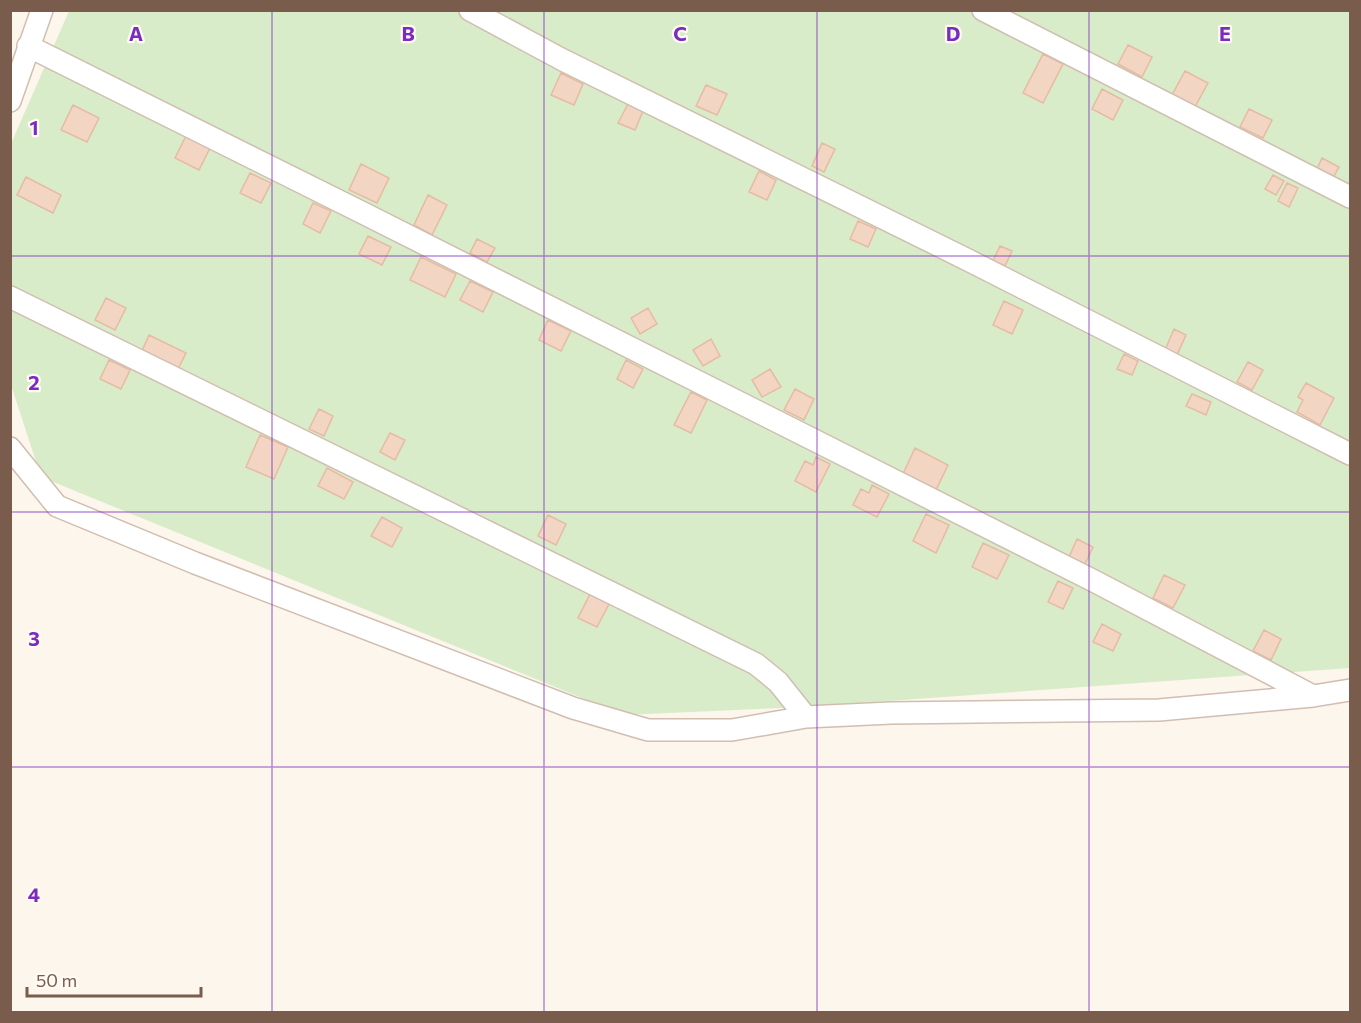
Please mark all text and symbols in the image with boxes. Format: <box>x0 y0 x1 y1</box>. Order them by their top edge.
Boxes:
text: A <box>129 21 143 45</box>
text: B <box>401 21 415 45</box>
text: C <box>673 21 687 45</box>
text: D <box>946 21 960 45</box>
text: E <box>1219 21 1231 45</box>
text: 1 <box>29 115 39 139</box>
text: 2 <box>28 370 40 394</box>
text: 3 <box>28 626 40 650</box>
text: 4 <box>28 882 40 906</box>
scale bar <box>27 960 201 998</box>
text: 50 m <box>36 969 77 991</box>

